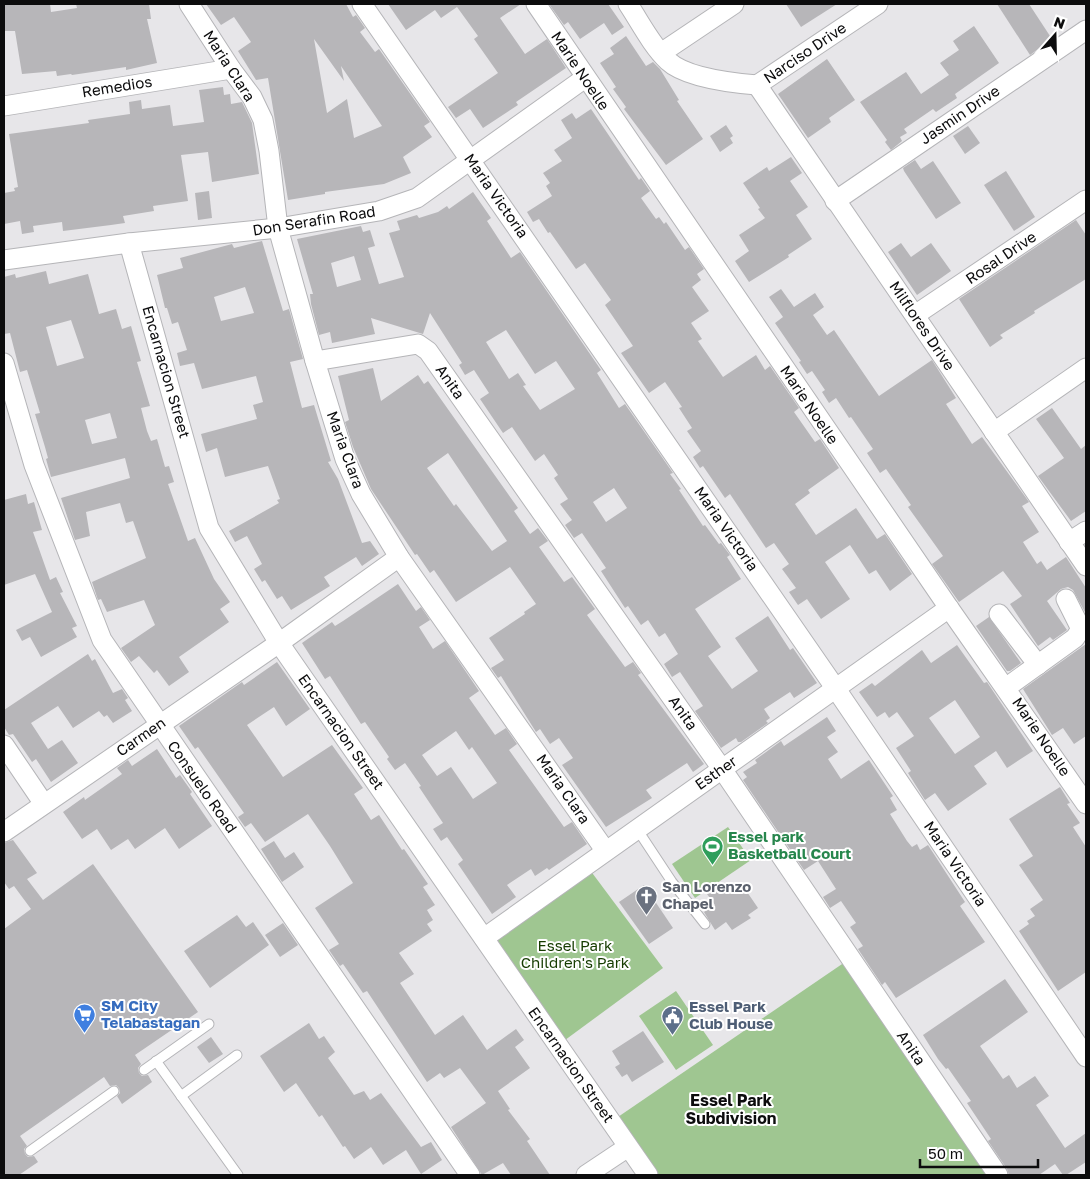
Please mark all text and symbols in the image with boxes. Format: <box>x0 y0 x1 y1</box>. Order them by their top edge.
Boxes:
north arrow <box>1030 10 1080 60</box>
text: N <box>1052 13 1068 32</box>
street label: Narciso Drive <box>760 18 849 86</box>
street label: Maria Clara <box>200 27 259 104</box>
street label: Marie Noelle <box>548 28 614 113</box>
street label: Remedios <box>80 72 153 100</box>
street label: Jasmin Drive <box>916 81 1003 147</box>
street label: Maria Victoria <box>461 150 533 241</box>
street label: Don Serafin Road <box>251 201 377 239</box>
street label: Rosal Drive <box>962 227 1039 287</box>
street label: Milflores Drive <box>886 277 959 374</box>
street label: Encarnacion Street <box>139 303 195 440</box>
street label: Anita <box>433 361 469 402</box>
street label: Marie Noelle <box>777 362 843 447</box>
street label: Maria Clara <box>324 408 368 491</box>
street label: Maria Victoria <box>691 483 763 574</box>
street label: Encarnacion Street <box>295 670 389 793</box>
street label: Anita <box>666 692 702 733</box>
street label: Marie Noelle <box>1009 694 1075 779</box>
street label: Carmen <box>112 713 168 760</box>
street label: Consuelo Road <box>164 737 241 836</box>
street label: Maria Clara <box>533 750 594 827</box>
street label: Esther <box>691 751 740 793</box>
street label: Maria Victoria <box>921 817 991 910</box>
place label: Essel park Basketball Court <box>728 827 851 862</box>
sports icon: Essel park Basketball Court <box>700 834 724 865</box>
place label: San Lorenzo Chapel <box>662 877 751 912</box>
church icon: San Lorenzo Chapel <box>634 884 658 915</box>
park label: Essel Park Children's Park <box>521 936 630 971</box>
place label: SM City Telabastagan <box>101 996 200 1031</box>
place label: Essel Park Club House <box>689 997 773 1032</box>
supermarket icon: SM City Telabastagan <box>73 1003 97 1034</box>
street label: Encarnacion Street <box>525 1003 619 1126</box>
public building icon: Essel Park Club House <box>661 1004 685 1035</box>
street label: Anita <box>894 1027 930 1068</box>
district label: Essel Park Subdivision <box>686 1090 776 1128</box>
scale bar <box>920 1136 1038 1168</box>
text: 50 m <box>928 1144 963 1162</box>

